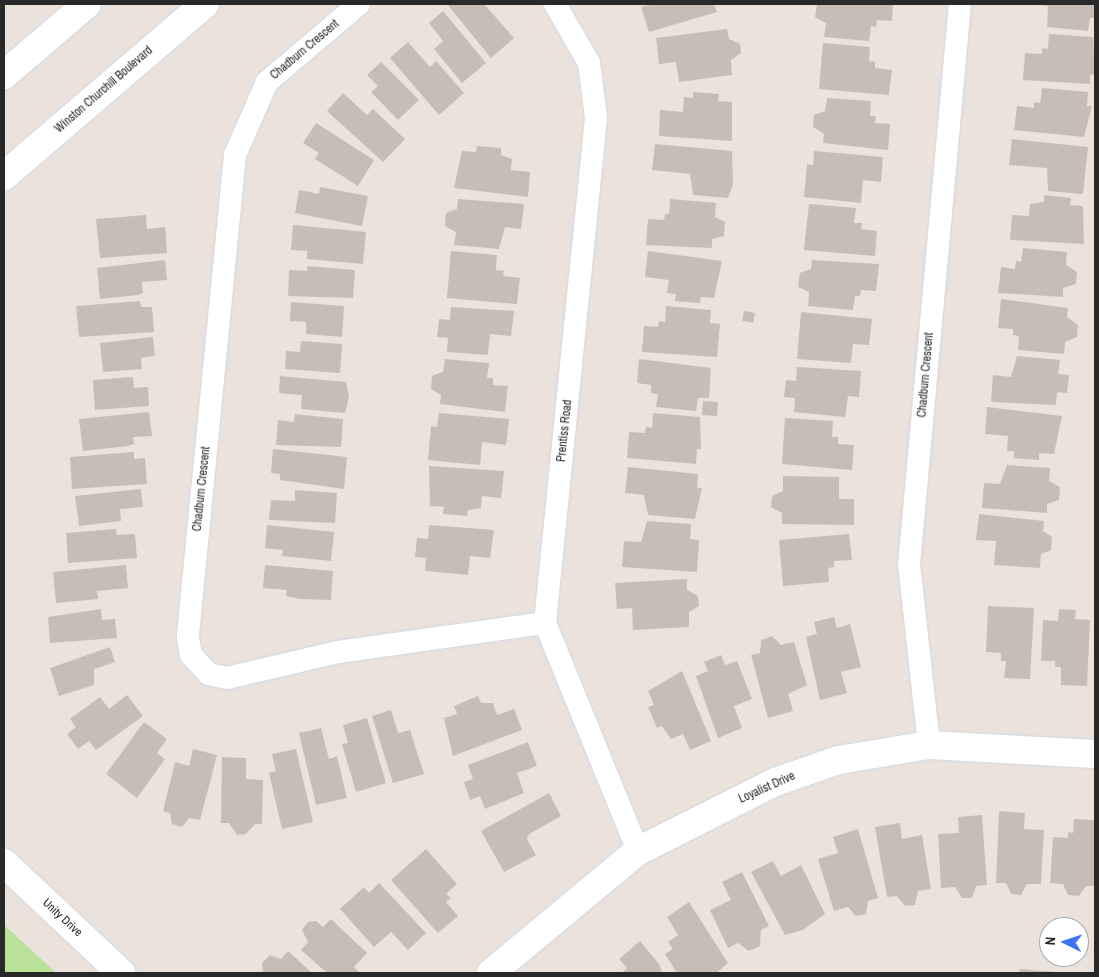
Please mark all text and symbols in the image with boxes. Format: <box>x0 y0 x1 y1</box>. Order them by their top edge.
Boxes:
street label: Chadburn Crescent <box>268 17 342 83</box>
street label: Winston Churchill Boulevard <box>52 44 156 136</box>
street label: Chadburn Crescent <box>915 332 937 418</box>
street label: Prentiss Road <box>555 399 575 463</box>
street label: Chadburn Crescent <box>190 446 214 532</box>
street label: Loyalist Drive <box>737 769 797 807</box>
street label: Unity Drive <box>39 896 85 940</box>
north arrow <box>1039 917 1089 967</box>
text: N <box>1041 936 1059 946</box>

